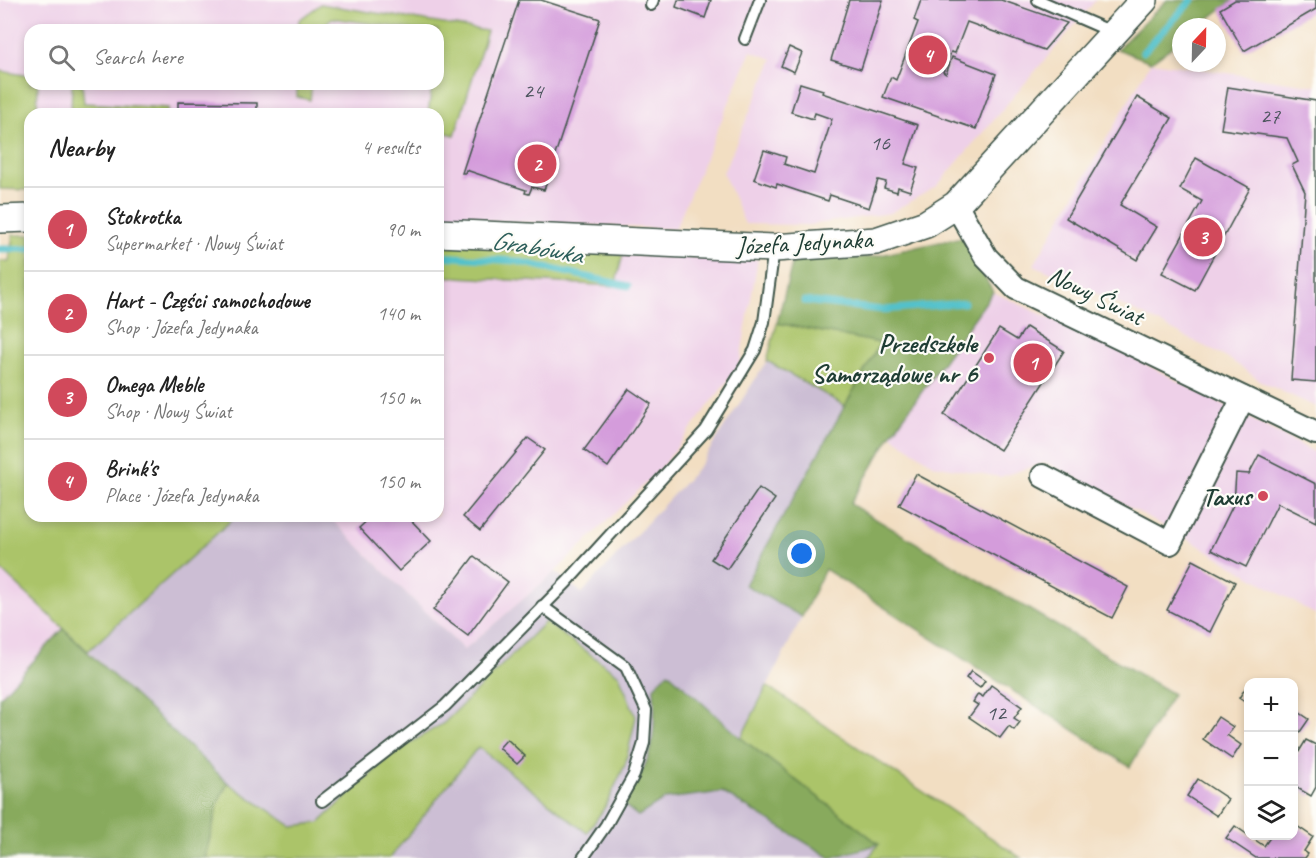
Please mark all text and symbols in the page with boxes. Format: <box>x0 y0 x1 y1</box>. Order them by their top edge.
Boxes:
north arrow <box>1172 18 1226 72</box>
search box <box>24 24 444 90</box>
pin: 4 <box>908 32 948 78</box>
icon: search <box>45 41 78 74</box>
text: Search here <box>93 43 183 71</box>
house number: 24 <box>523 77 545 105</box>
house number: 27 <box>1260 102 1281 130</box>
house number: 16 <box>870 129 891 157</box>
text: Nearby <box>48 131 113 164</box>
text: 4 results <box>361 135 420 160</box>
pin: 2 <box>518 142 556 186</box>
text: Stokrotka <box>105 203 180 231</box>
pin: 3 <box>1184 214 1222 260</box>
text: 1 <box>63 217 72 242</box>
text: 90 m <box>386 217 420 242</box>
water label: Grabówka <box>489 222 587 272</box>
street label: Józefa Jedynaka <box>733 222 875 263</box>
text: Supermarket · Nowy Świat <box>105 231 283 256</box>
street label: Nowy Świat <box>1042 258 1152 334</box>
text: Hart - Części samochodowe <box>105 287 310 315</box>
text: 2 <box>63 301 72 326</box>
text: 140 m <box>377 301 420 326</box>
text: Shop · Józefa Jedynaka <box>105 315 257 340</box>
place label: Przedszkole Samorządowe nr 6 <box>812 327 979 390</box>
pin: 1 <box>1014 340 1052 386</box>
marker: Przedszkole Samorządowe nr 6 <box>982 351 996 365</box>
text: Omega Meble <box>105 371 203 399</box>
text: 3 <box>63 385 72 410</box>
text: 150 m <box>377 385 420 410</box>
text: Shop · Nowy Świat <box>105 399 232 424</box>
text: Brink's <box>105 455 157 483</box>
text: 4 <box>63 469 72 494</box>
text: 150 m <box>377 469 420 494</box>
place label: Taxus <box>1202 480 1254 513</box>
text: Place · Józefa Jedynaka <box>105 483 259 508</box>
marker: Taxus <box>1256 489 1270 503</box>
your location <box>787 539 816 568</box>
map controls <box>1244 678 1298 840</box>
button: + <box>1244 678 1298 732</box>
house number: 12 <box>986 699 1008 727</box>
button: − <box>1244 732 1298 786</box>
button: layers <box>1244 786 1298 840</box>

